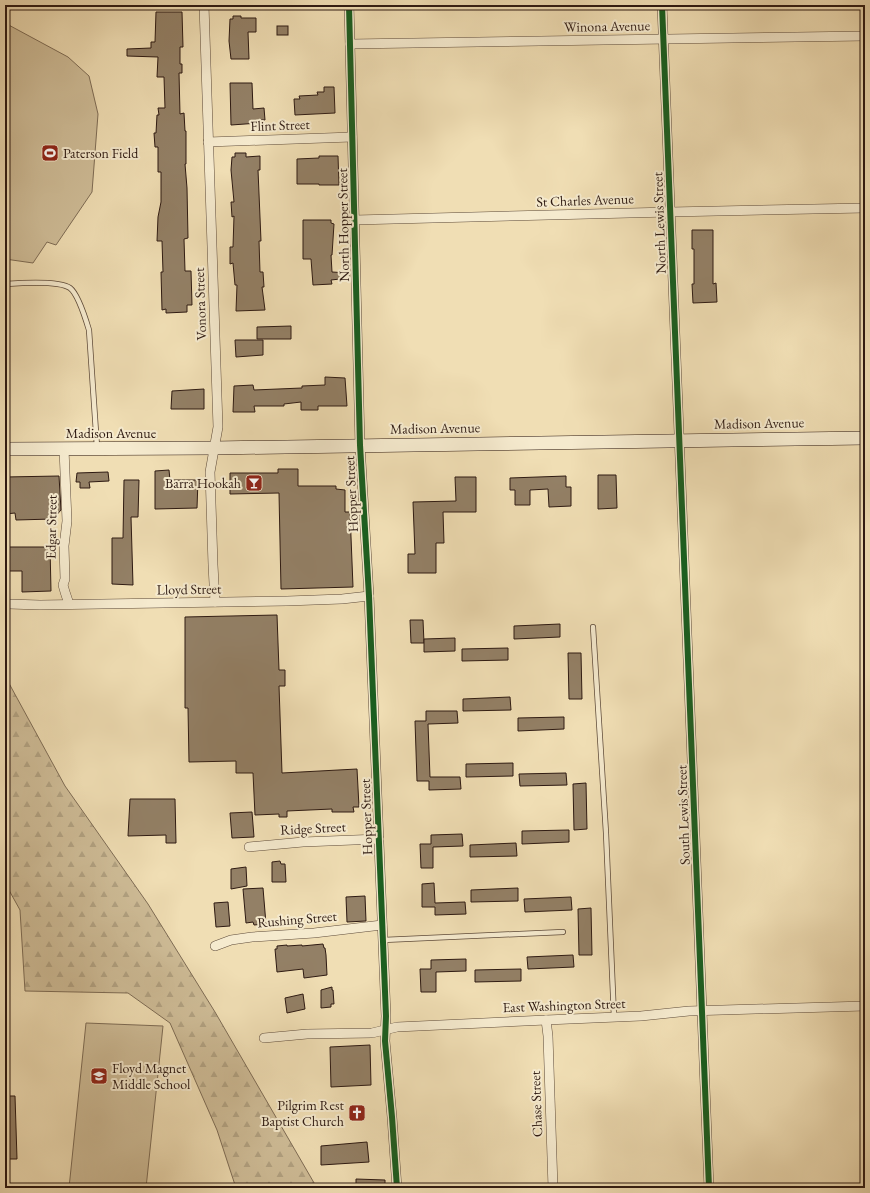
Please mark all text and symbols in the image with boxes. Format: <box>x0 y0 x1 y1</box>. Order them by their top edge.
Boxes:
street label: Winona Avenue <box>564 16 651 36</box>
street label: Flint Street <box>250 115 311 135</box>
sports icon: Paterson Field <box>40 143 60 163</box>
place label: Paterson Field <box>63 144 139 162</box>
street label: North Hopper Street <box>333 167 353 282</box>
street label: North Lewis Street <box>648 171 670 274</box>
street label: St Charles Avenue <box>536 189 635 211</box>
street label: Vonora Street <box>190 267 210 341</box>
street label: Madison Avenue <box>714 413 805 433</box>
street label: Madison Avenue <box>390 418 481 438</box>
street label: Madison Avenue <box>66 424 157 442</box>
street label: Hopper Street <box>340 455 362 533</box>
bar icon: Barra Hookah <box>244 473 264 493</box>
place label: Barra Hookah <box>165 474 241 492</box>
street label: Edgar Street <box>41 494 61 559</box>
street label: Lloyd Street <box>157 579 222 599</box>
street label: South Lewis Street <box>672 764 694 865</box>
street label: Hopper Street <box>356 778 376 856</box>
street label: Ridge Street <box>280 817 347 839</box>
street label: Rushing Street <box>257 907 338 931</box>
street label: East Washington Street <box>502 994 626 1016</box>
place label: Floyd Magnet Middle School <box>112 1059 191 1093</box>
school or university icon: Floyd Magnet Middle School <box>89 1066 109 1086</box>
street label: Chase Street <box>526 1070 546 1137</box>
place label: Pilgrim Rest Baptist Church <box>261 1096 345 1130</box>
church icon: Pilgrim Rest Baptist Church <box>347 1103 367 1123</box>

